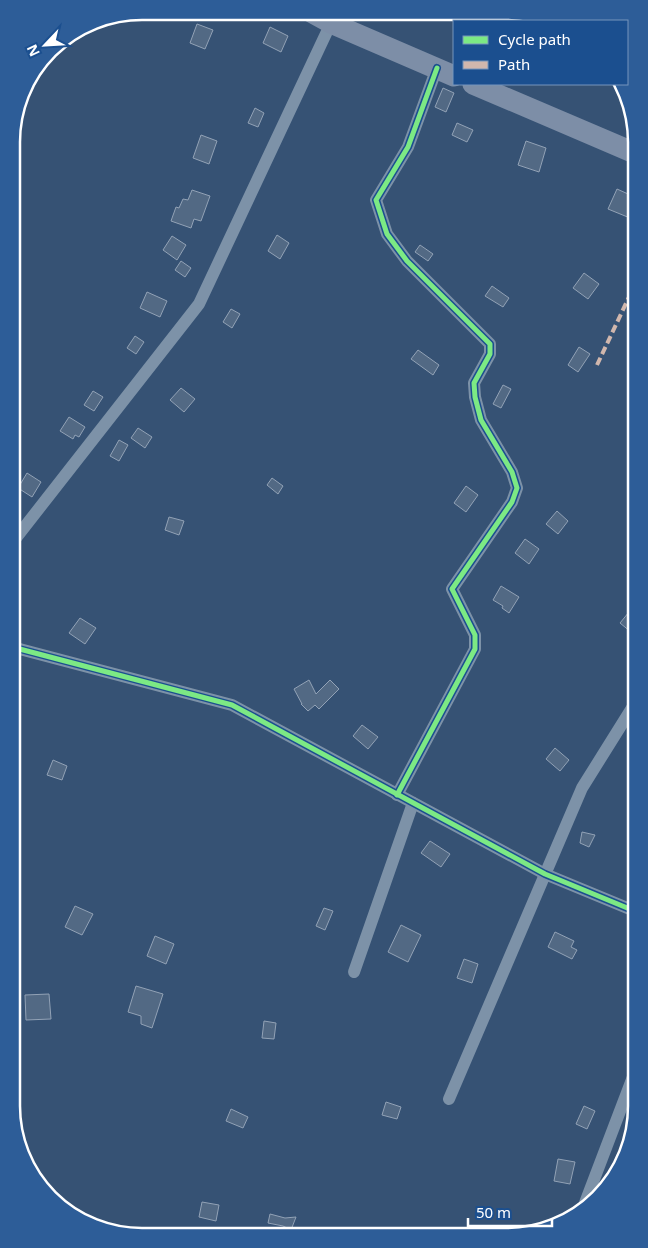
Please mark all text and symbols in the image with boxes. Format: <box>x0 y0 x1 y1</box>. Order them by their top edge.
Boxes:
north arrow <box>20 20 70 70</box>
legend <box>453 20 628 85</box>
text: Cycle path <box>498 29 571 49</box>
text: N <box>22 42 44 60</box>
text: Path <box>498 54 530 74</box>
scale bar <box>468 1196 552 1228</box>
text: 50 m <box>476 1202 511 1222</box>

